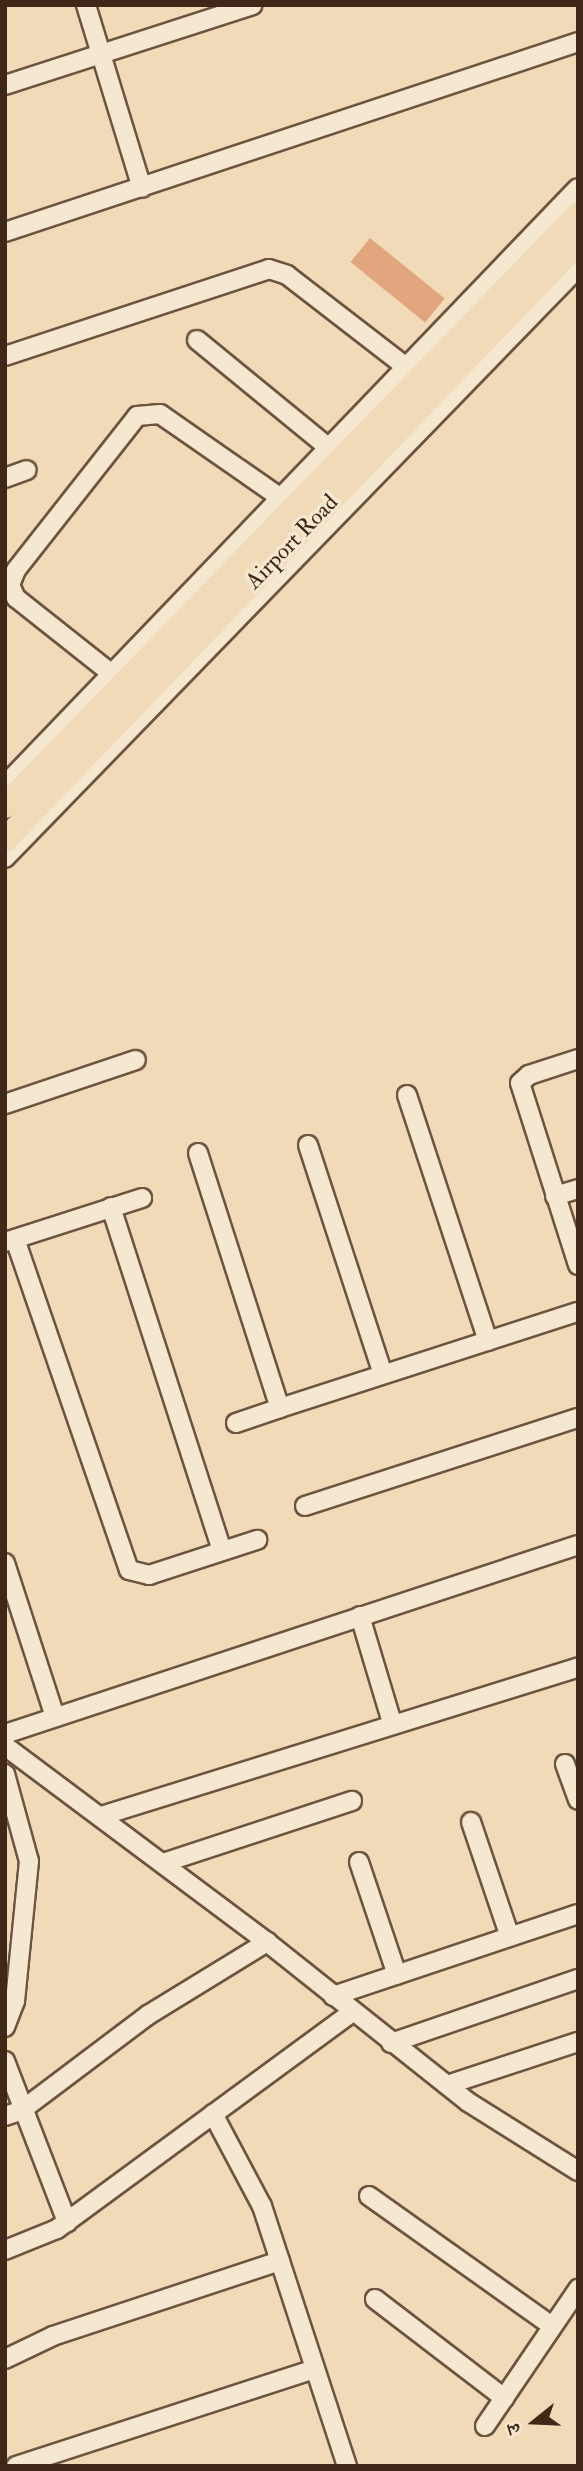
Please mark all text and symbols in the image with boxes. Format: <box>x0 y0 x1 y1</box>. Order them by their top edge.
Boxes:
street label: Airport Road <box>240 489 344 595</box>
north arrow <box>499 2387 569 2457</box>
text: उ <box>501 2420 527 2437</box>

